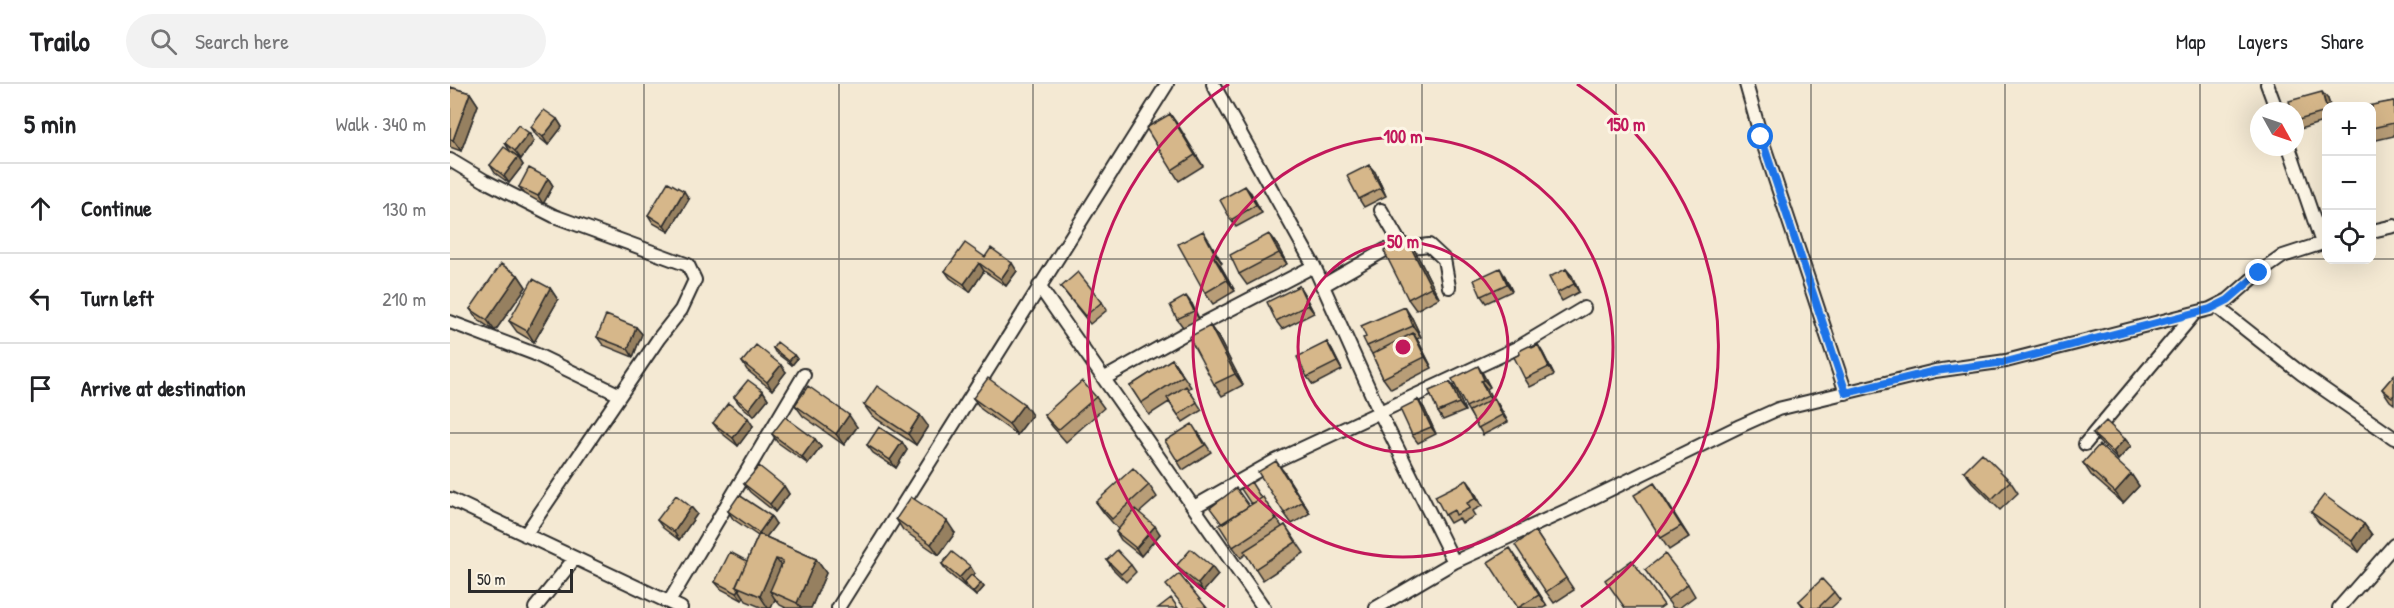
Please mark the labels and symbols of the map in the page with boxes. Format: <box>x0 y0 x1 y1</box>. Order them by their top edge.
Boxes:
north arrow <box>2250 102 2304 156</box>
text: 150 m <box>1607 112 1645 137</box>
route start <box>1747 123 1773 149</box>
text: 100 m <box>1383 124 1423 149</box>
text: 50 m <box>1387 229 1419 254</box>
route end <box>2245 259 2271 285</box>
centre of rings <box>1393 337 1413 357</box>
scale bar <box>468 566 573 594</box>

